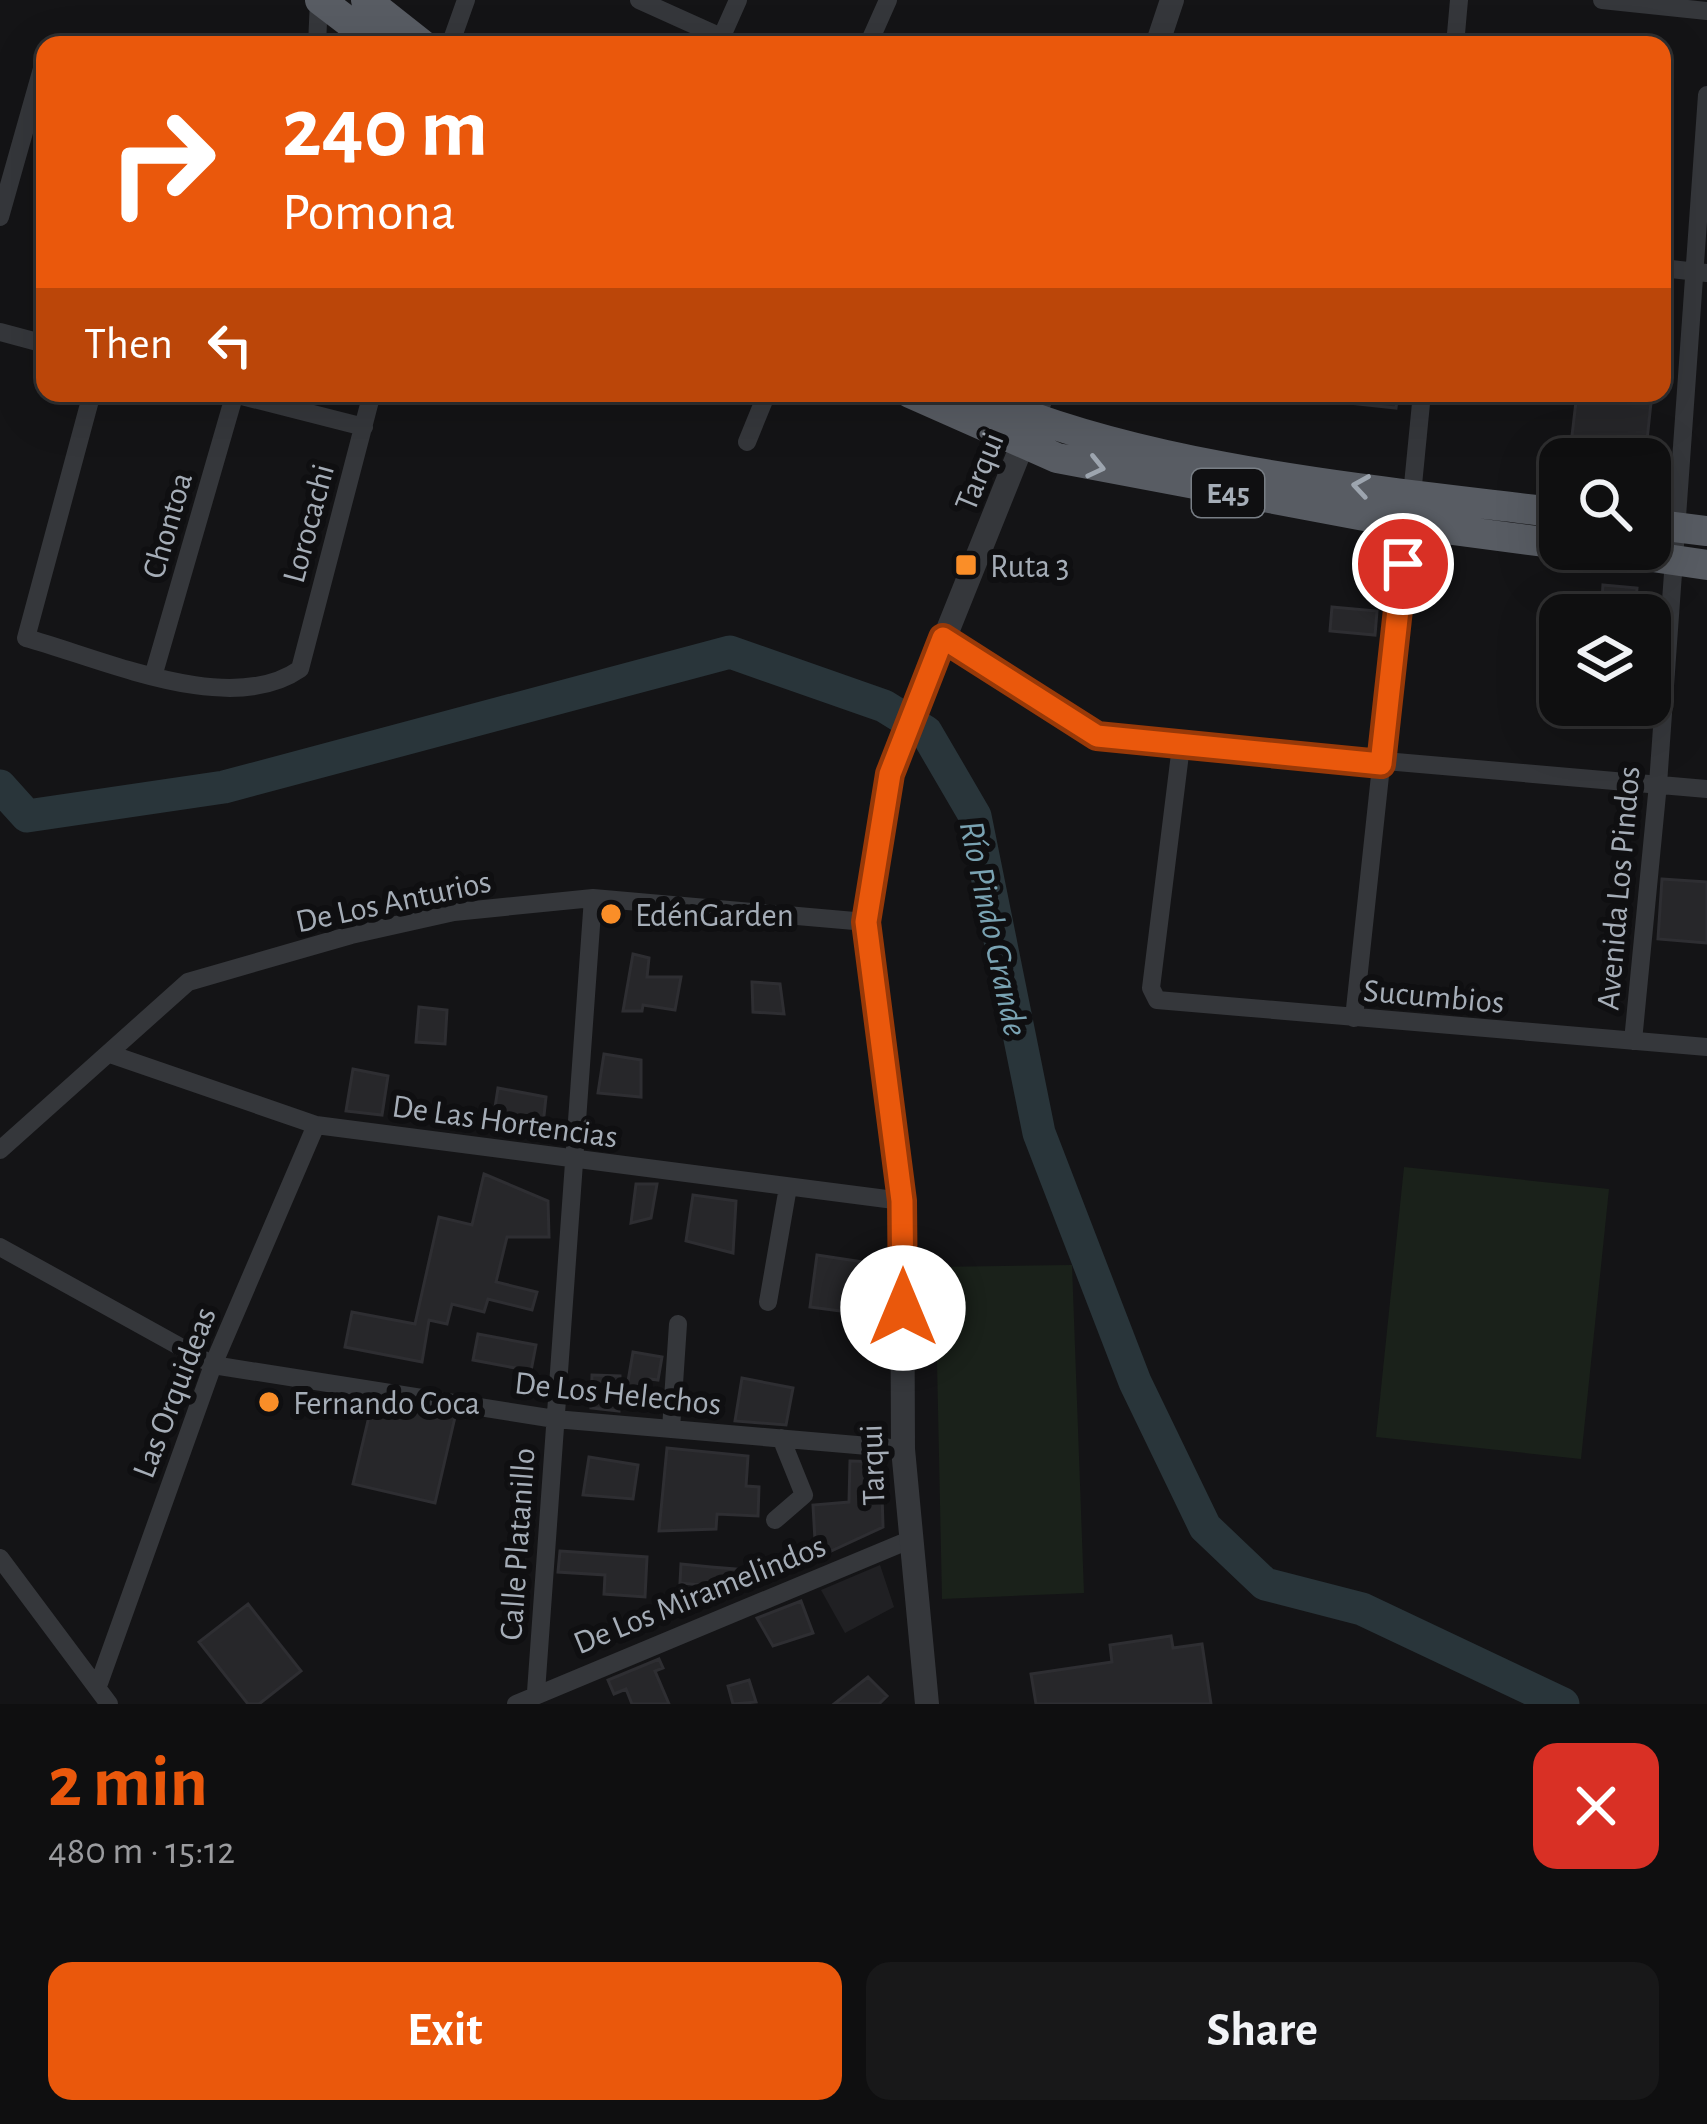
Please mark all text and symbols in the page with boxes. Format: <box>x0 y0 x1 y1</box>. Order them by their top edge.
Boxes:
icon: right <box>84 84 240 240</box>
text: 240 m <box>282 88 488 172</box>
text: Pomona <box>282 186 456 240</box>
icon: left <box>197 312 263 378</box>
text: Then <box>84 322 173 367</box>
street label: Tarqui <box>950 428 1011 516</box>
map controls <box>1539 438 1671 726</box>
button: search <box>1539 438 1671 570</box>
one-way arrow <box>1085 453 1105 478</box>
street label: Lorocachi <box>278 461 341 587</box>
street label: Chontoa <box>138 469 199 583</box>
road number: E45 <box>1192 469 1264 517</box>
one-way arrow <box>1351 475 1371 500</box>
pin <box>1352 513 1454 615</box>
icon: arrive <box>1370 531 1436 597</box>
place label: Ruta 3 <box>990 551 1069 584</box>
marker: Ruta 3 <box>953 552 979 578</box>
button: layers <box>1539 594 1671 726</box>
street label: Avenida Los Pindos <box>1592 765 1647 1012</box>
water label: Río Pindo Grande <box>953 817 1033 1039</box>
street label: De Los Anturios <box>293 866 494 939</box>
place label: EdénGarden <box>635 900 794 933</box>
marker: EdénGarden <box>598 901 624 927</box>
street label: Sucumbios <box>1362 975 1506 1020</box>
street label: De Las Hortencias <box>390 1090 620 1155</box>
position arrow <box>840 1245 966 1371</box>
street label: Las Orquideas <box>128 1303 223 1483</box>
street label: De Los Helechos <box>513 1367 723 1422</box>
place label: Fernando Coca <box>293 1388 480 1421</box>
marker: Fernando Coca <box>256 1389 282 1415</box>
street label: Tarqui <box>856 1424 891 1506</box>
street label: Calle Platanillo <box>495 1447 542 1642</box>
street label: De Los Miramelindos <box>569 1530 831 1661</box>
button: close <box>1533 1743 1659 1869</box>
text: 2 min <box>48 1747 208 1819</box>
text: 480 m · 15:12 <box>48 1832 235 1871</box>
button: Exit <box>48 1962 842 2100</box>
button: Share <box>866 1962 1659 2100</box>

